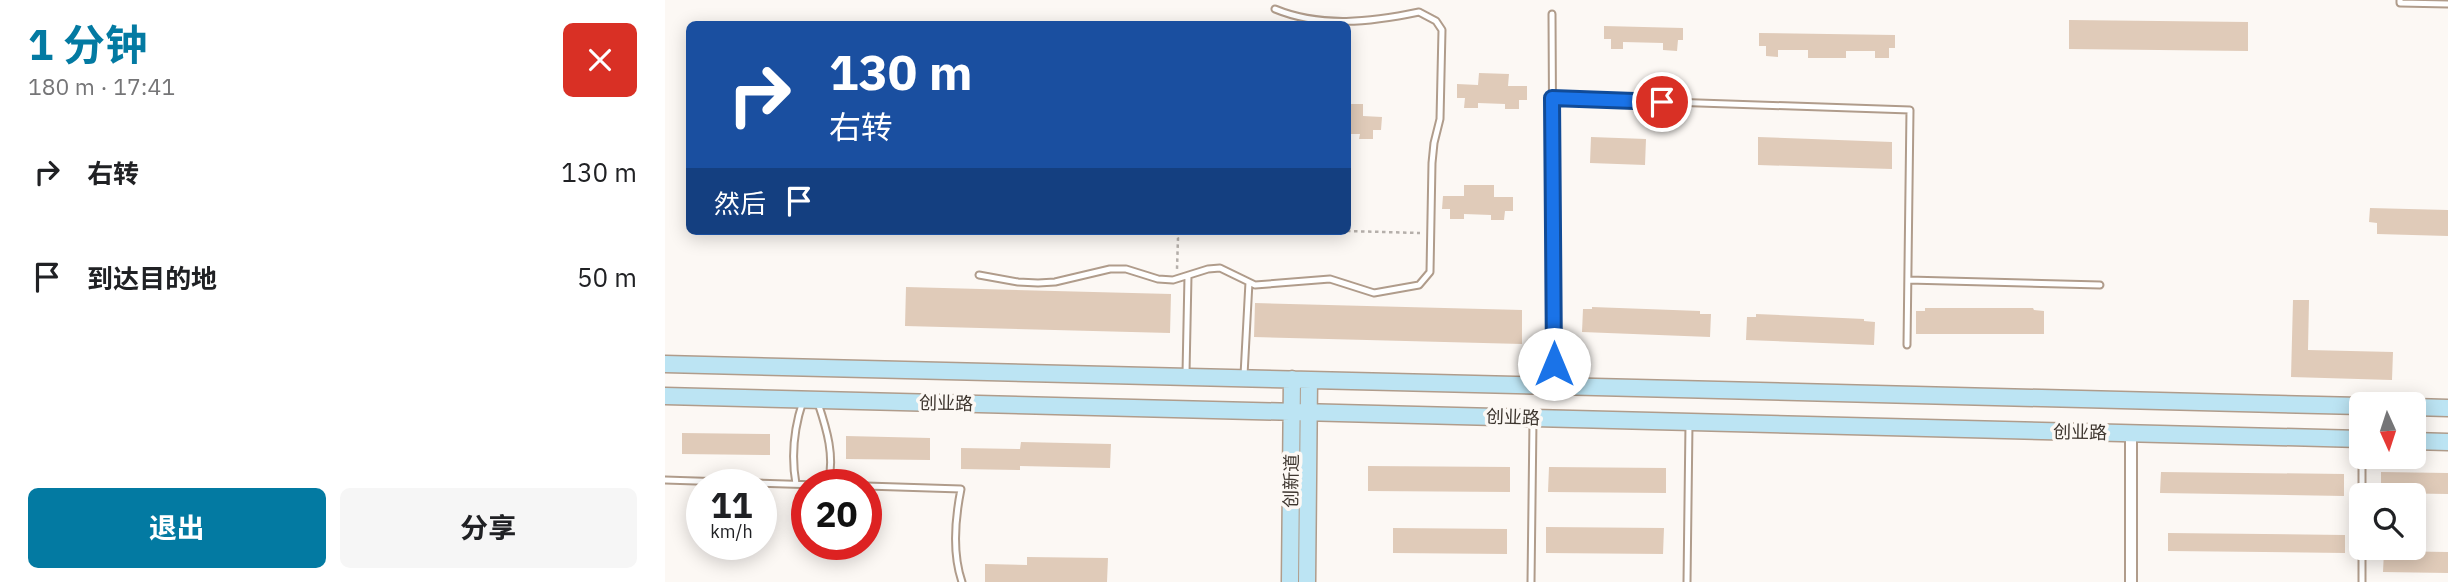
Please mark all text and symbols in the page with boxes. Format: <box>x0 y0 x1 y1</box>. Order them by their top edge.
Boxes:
text: 1 分钟 <box>28 17 147 72</box>
button: close <box>563 23 637 97</box>
text: 130 m <box>829 40 973 103</box>
icon: right <box>714 49 805 140</box>
text: 180 m · 17:41 <box>28 71 175 101</box>
pin <box>1632 72 1692 132</box>
icon: arrive <box>1643 83 1681 121</box>
text: 右转 <box>829 106 893 148</box>
icon: right <box>28 153 66 191</box>
text: 130 m <box>561 155 637 189</box>
text: 右转 <box>87 156 139 190</box>
icon: arrive <box>780 182 818 220</box>
text: 然后 <box>714 186 766 220</box>
icon: arrive <box>28 258 66 296</box>
text: 50 m <box>577 260 637 294</box>
text: 到达目的地 <box>87 261 217 295</box>
position arrow <box>1517 327 1591 401</box>
street label: 创业路 <box>919 391 973 415</box>
north arrow <box>2349 392 2425 469</box>
map controls <box>2349 392 2426 560</box>
street label: 创业路 <box>1486 405 1540 429</box>
street label: 创业路 <box>2053 420 2107 444</box>
street label: 创新道 <box>1279 454 1303 508</box>
speed limit sign: 20 <box>791 469 882 560</box>
text: 11 <box>710 482 753 528</box>
button: search <box>2349 483 2426 560</box>
button: 退出 <box>28 488 326 568</box>
button: 分享 <box>340 488 637 568</box>
text: km/h <box>710 520 753 543</box>

